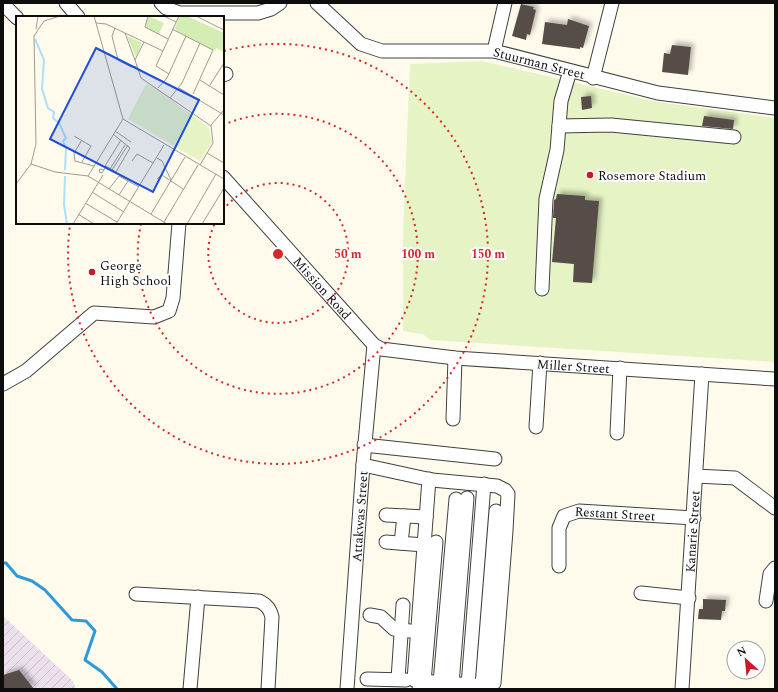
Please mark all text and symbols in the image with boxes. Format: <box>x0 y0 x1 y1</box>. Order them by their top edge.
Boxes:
inset map <box>16 16 224 224</box>
street label: Stuurman Street <box>491 42 587 85</box>
place label: Rosemore Stadium <box>598 166 706 186</box>
marker: Rosemore Stadium <box>585 170 595 180</box>
text: 50 m <box>334 245 362 264</box>
text: 100 m <box>401 245 435 264</box>
text: 150 m <box>471 245 505 264</box>
centre of rings <box>271 247 285 261</box>
street label: Mission Road <box>288 252 356 325</box>
place label: George High School <box>100 256 171 291</box>
marker: George High School <box>87 267 97 277</box>
street label: Miller Street <box>536 354 611 379</box>
street label: Attakwas Street <box>347 470 374 563</box>
street label: Kanarie Street <box>680 489 706 573</box>
street label: Restant Street <box>574 502 656 527</box>
north arrow <box>726 640 766 680</box>
text: N <box>734 642 750 661</box>

